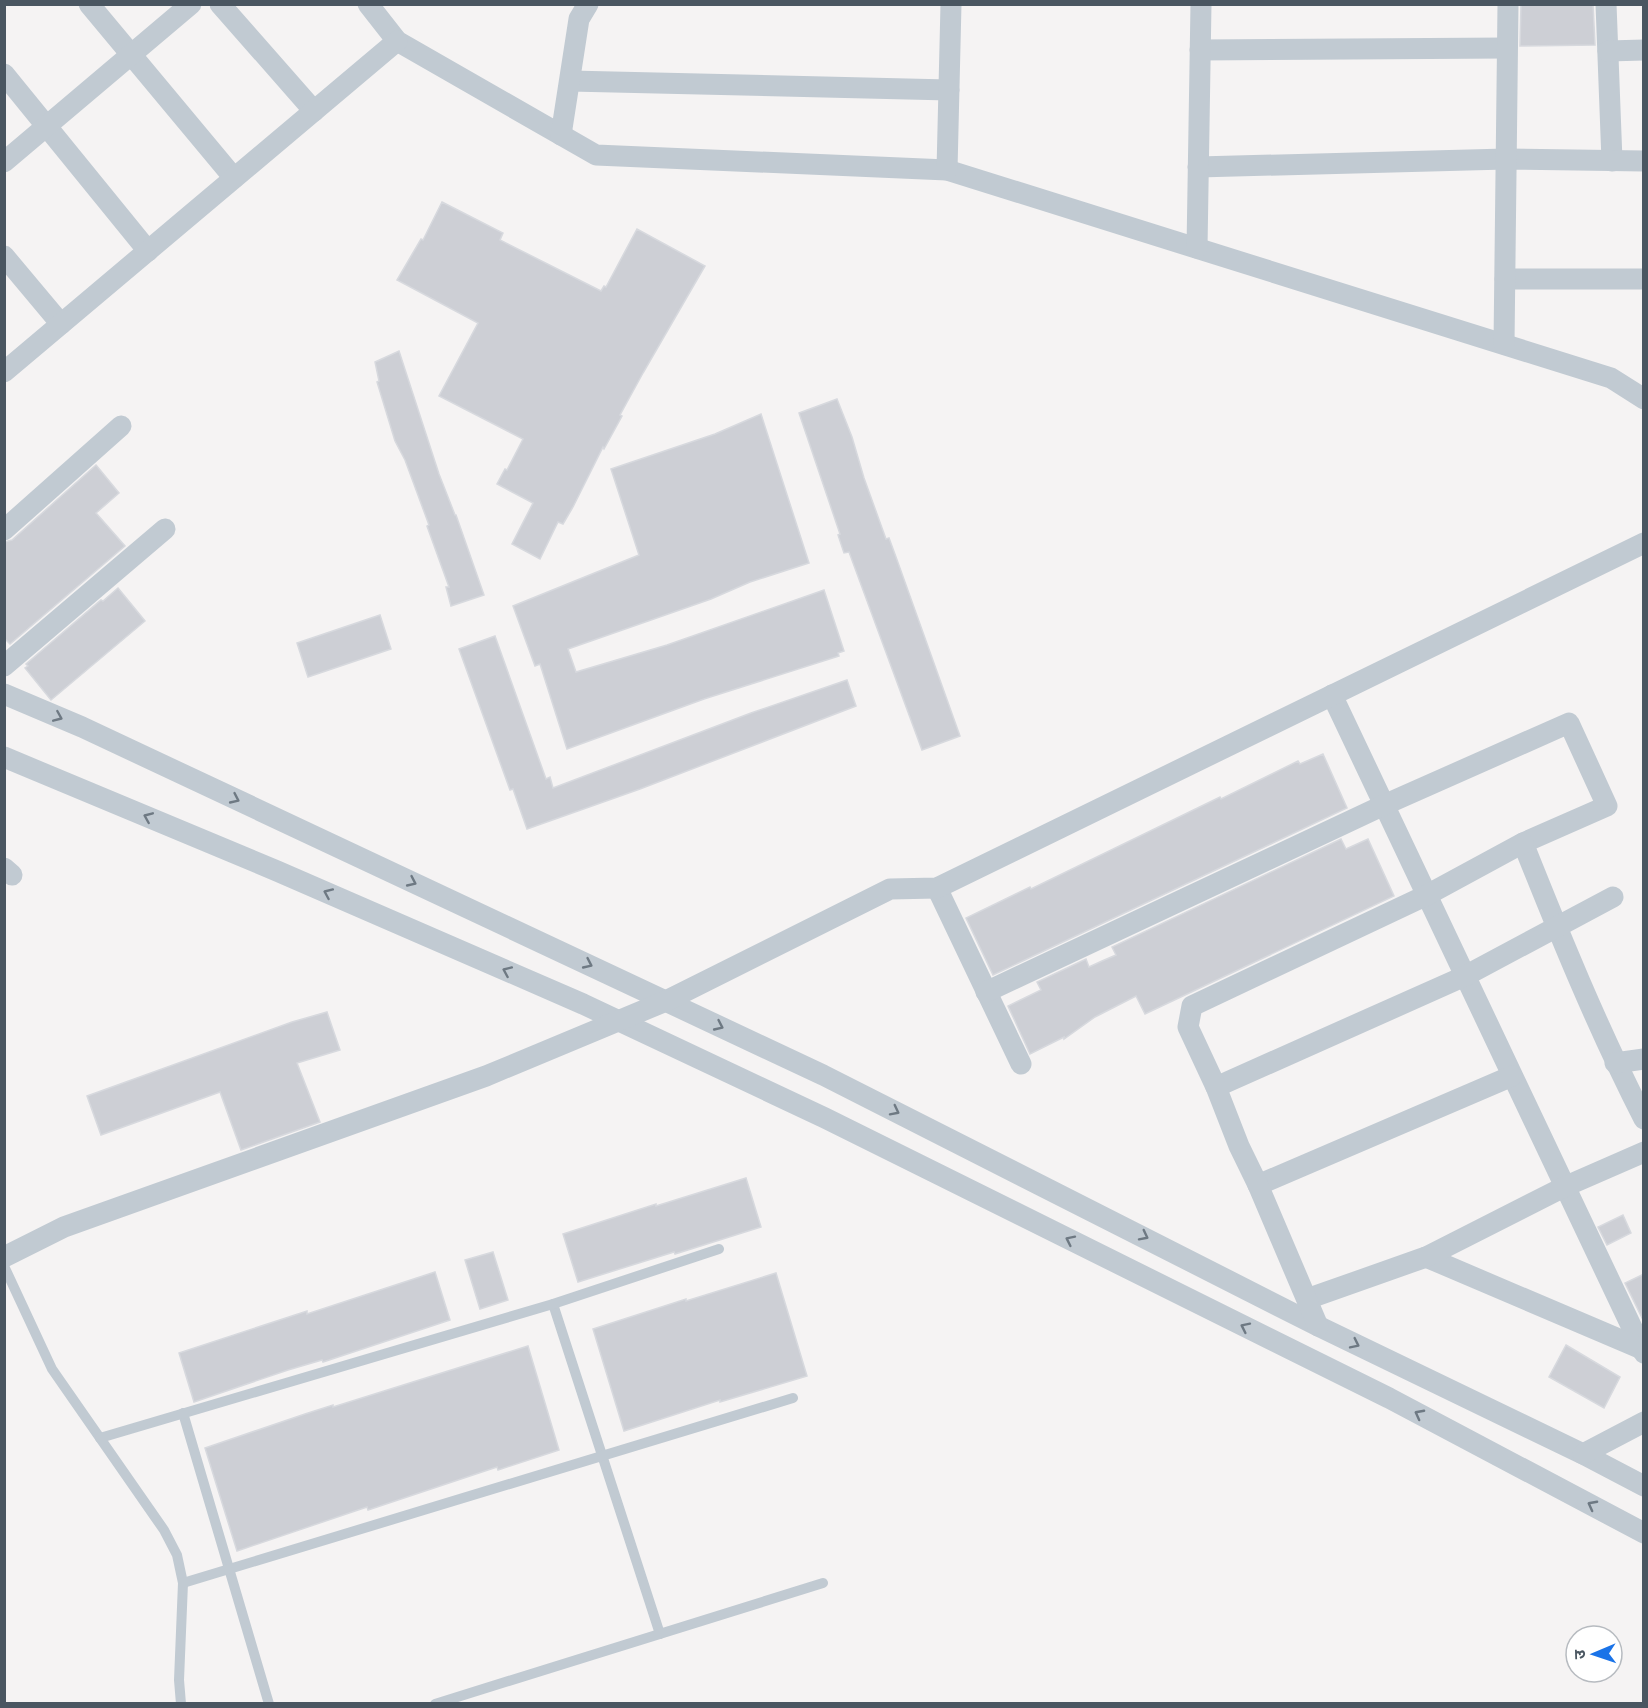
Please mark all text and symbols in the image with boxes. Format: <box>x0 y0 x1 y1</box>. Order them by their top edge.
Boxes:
one-way arrow <box>52 710 63 722</box>
one-way arrow <box>229 791 240 803</box>
one-way arrow <box>144 812 155 824</box>
one-way arrow <box>405 874 416 886</box>
one-way arrow <box>323 888 334 900</box>
one-way arrow <box>582 957 593 969</box>
one-way arrow <box>502 966 513 978</box>
one-way arrow <box>713 1018 724 1030</box>
one-way arrow <box>888 1103 899 1115</box>
one-way arrow <box>1137 1229 1148 1241</box>
one-way arrow <box>1066 1236 1077 1247</box>
one-way arrow <box>1240 1322 1251 1334</box>
one-way arrow <box>1349 1336 1360 1348</box>
one-way arrow <box>1415 1410 1426 1421</box>
one-way arrow <box>1587 1501 1598 1512</box>
north arrow <box>1564 1624 1624 1684</box>
text: उ <box>1569 1649 1589 1660</box>

